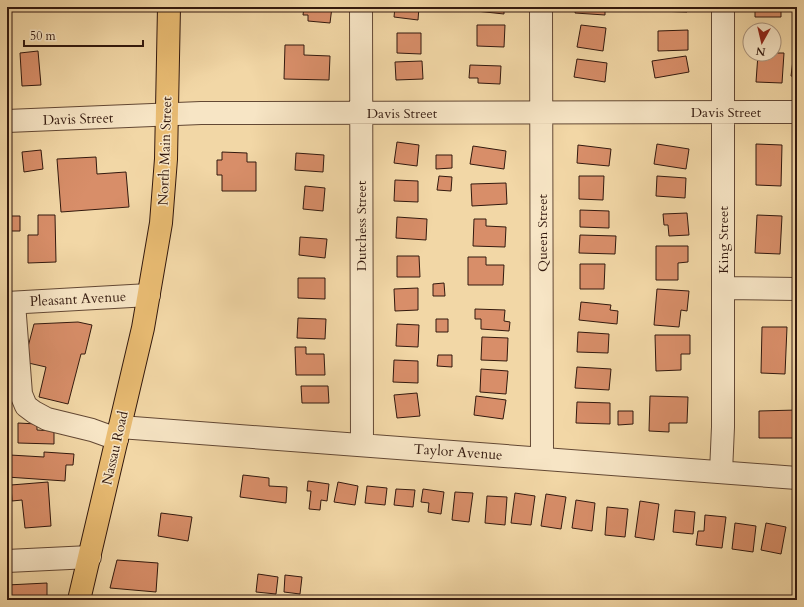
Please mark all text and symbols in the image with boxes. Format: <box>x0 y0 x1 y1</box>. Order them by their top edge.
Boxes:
scale bar <box>24 22 143 48</box>
north arrow <box>742 22 782 62</box>
text: 50 m <box>30 28 57 44</box>
text: N <box>754 43 766 59</box>
street label: North Main Street <box>154 96 176 206</box>
street label: Davis Street <box>691 103 762 122</box>
street label: Davis Street <box>367 104 438 123</box>
street label: Davis Street <box>42 108 114 130</box>
street label: Dutchess Street <box>352 180 371 271</box>
street label: Queen Street <box>533 193 552 272</box>
street label: King Street <box>714 206 733 274</box>
street label: Pleasant Avenue <box>29 287 127 311</box>
street label: Nassau Road <box>97 408 133 487</box>
street label: Taylor Avenue <box>413 439 503 465</box>

